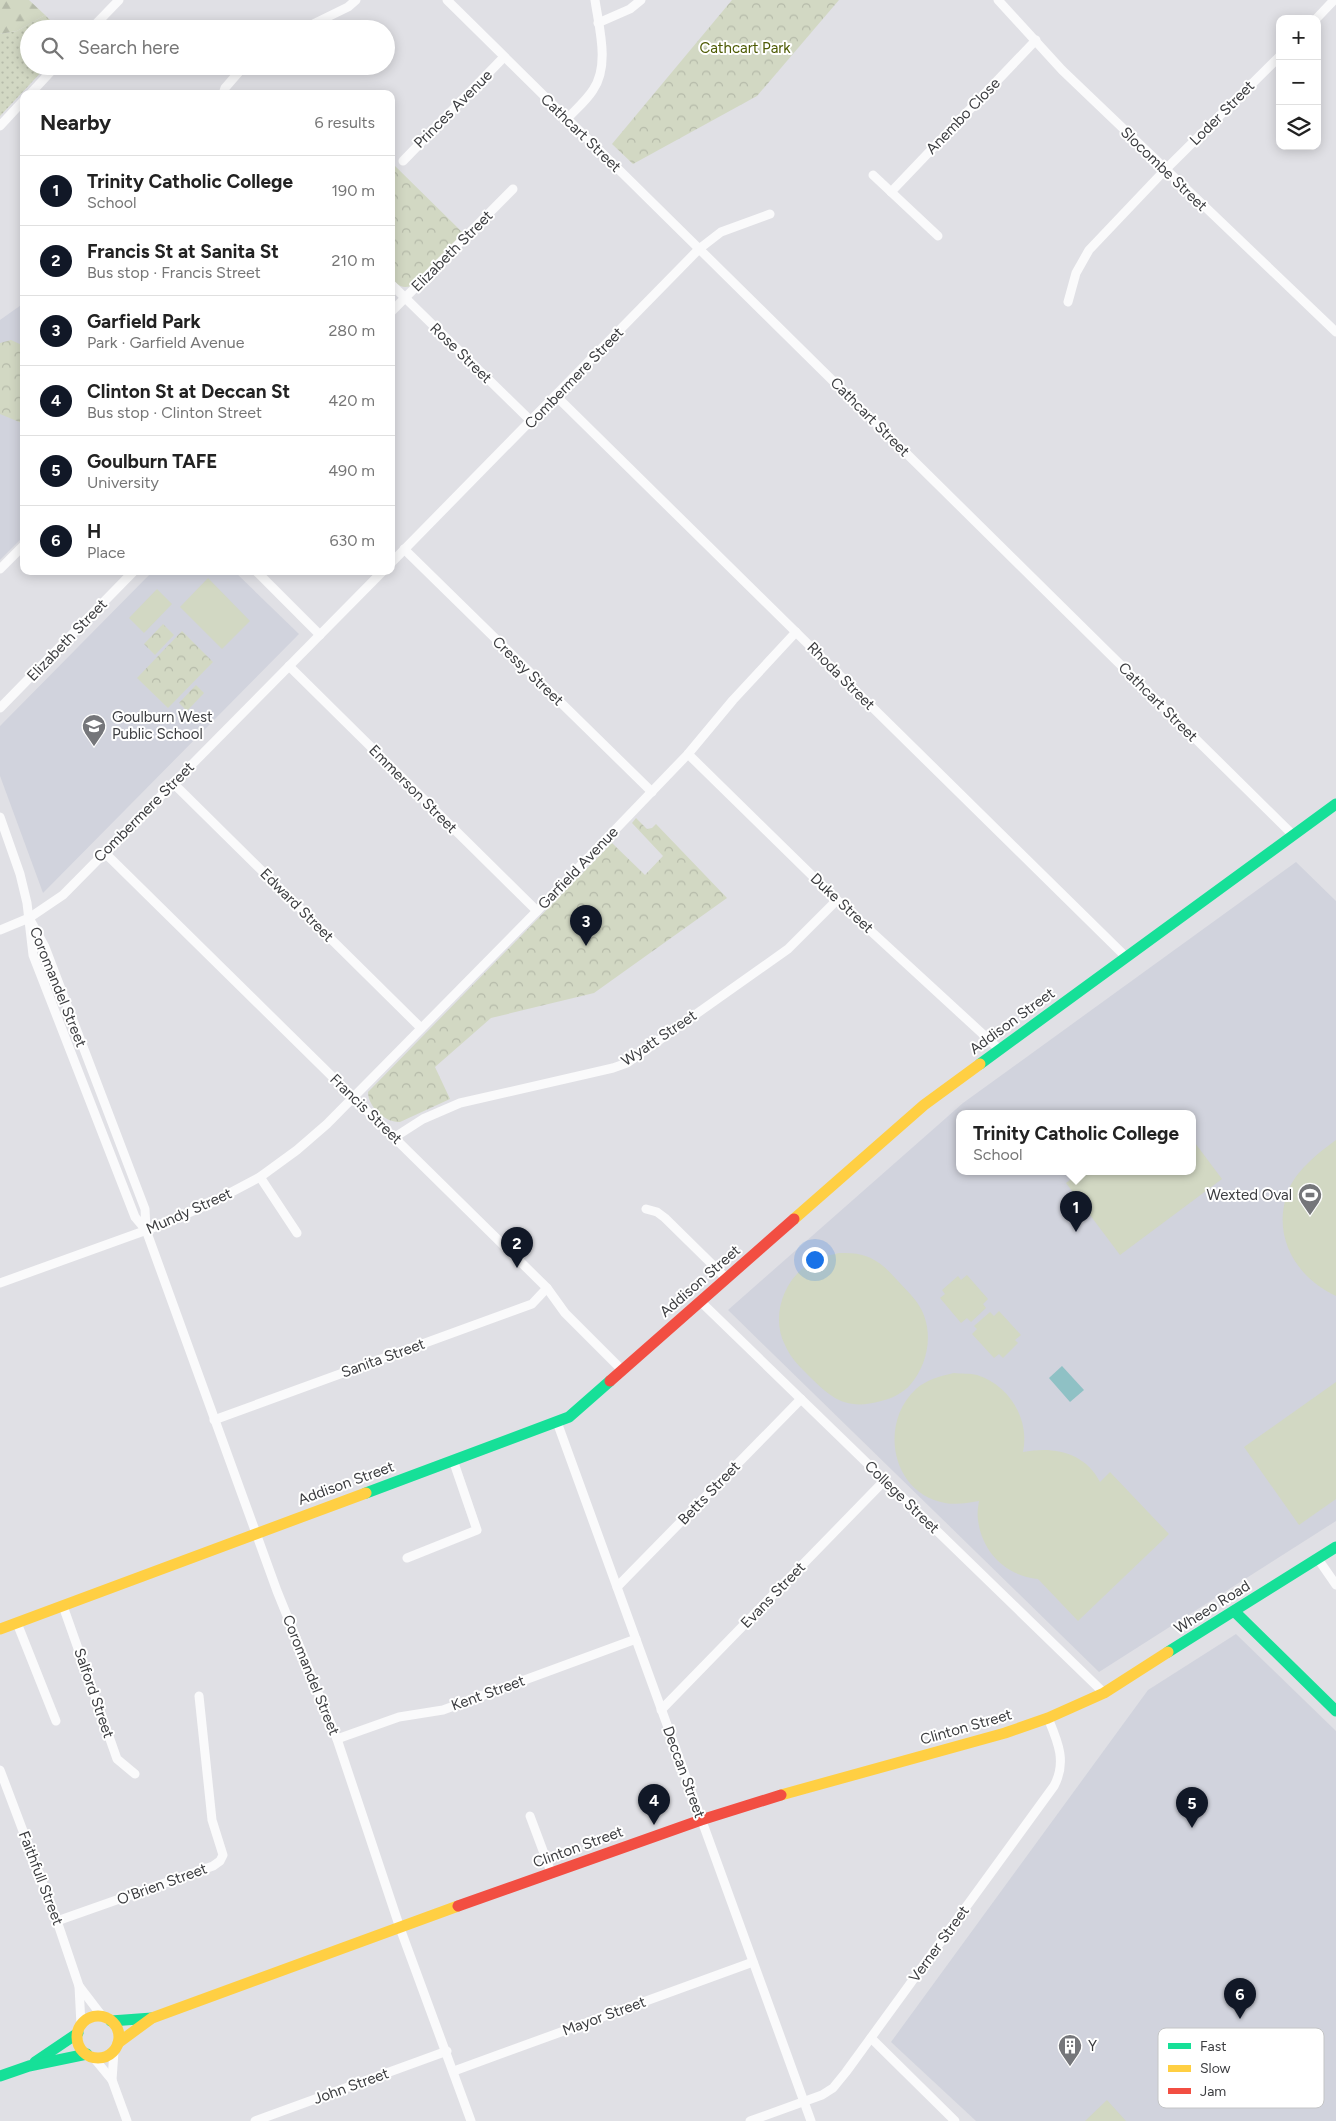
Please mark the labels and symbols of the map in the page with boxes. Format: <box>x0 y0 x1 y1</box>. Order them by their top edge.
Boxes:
park label: Cathcart Park <box>699 39 791 57</box>
street label: Princes Avenue <box>410 66 496 152</box>
street label: Anembo Close <box>922 74 1004 158</box>
street label: Loder Street <box>1186 77 1258 149</box>
street label: Cathcart Street <box>537 90 625 176</box>
street label: Slocombe Street <box>1117 123 1211 215</box>
street label: Elizabeth Street <box>408 206 497 295</box>
street label: Rose Street <box>426 319 496 387</box>
street label: Combermere Street <box>521 323 627 433</box>
street label: Cathcart Street <box>827 374 914 461</box>
street label: Elizabeth Street <box>23 595 111 685</box>
street label: Cressy Street <box>489 633 567 710</box>
street label: Rhoda Street <box>803 638 879 714</box>
street label: Cathcart Street <box>1115 659 1202 746</box>
place label: Goulburn West Public School <box>112 708 213 743</box>
school or university icon: Goulburn West Public School <box>81 713 107 747</box>
street label: Emmerson Street <box>365 741 461 837</box>
street label: Combermere Street <box>90 758 198 866</box>
street label: Garfield Avenue <box>534 823 622 913</box>
street label: Edward Street <box>257 865 338 946</box>
street label: Duke Street <box>807 869 878 937</box>
pin: 3 <box>570 905 602 946</box>
street label: Coromandel Street <box>26 924 90 1050</box>
street label: Addison Street <box>966 984 1058 1058</box>
street label: Wyatt Street <box>618 1006 700 1070</box>
street label: Francis Street <box>326 1070 406 1148</box>
sports icon: Wexted Oval <box>1297 1182 1323 1216</box>
street label: Mundy Street <box>143 1184 235 1238</box>
place label: Wexted Oval <box>1206 1186 1292 1204</box>
pin: 1 <box>1060 1191 1092 1232</box>
pin: 2 <box>501 1227 533 1268</box>
street label: Addison Street <box>656 1241 744 1321</box>
your location <box>802 1247 828 1273</box>
street label: Sanita Street <box>339 1334 428 1381</box>
street label: Addison Street <box>296 1457 397 1509</box>
street label: Betts Street <box>674 1457 744 1529</box>
street label: College Street <box>861 1457 943 1537</box>
street label: Evans Street <box>737 1558 809 1632</box>
street label: Wheeo Road <box>1171 1577 1253 1637</box>
street label: Coromandel Street <box>279 1612 343 1738</box>
street label: Salford Street <box>70 1646 118 1741</box>
street label: Kent Street <box>449 1671 528 1715</box>
street label: Clinton Street <box>918 1705 1014 1749</box>
street label: Deccan Street <box>659 1724 709 1821</box>
pin: 4 <box>638 1784 670 1825</box>
pin: 5 <box>1176 1787 1208 1828</box>
street label: Clinton Street <box>531 1822 626 1872</box>
street label: Faithfull Street <box>15 1828 67 1928</box>
street label: O'Brien Street <box>114 1859 210 1909</box>
street label: Verner Street <box>905 1902 973 1986</box>
pin: 6 <box>1224 1978 1256 2019</box>
street label: Mayor Street <box>560 1992 648 2039</box>
legend <box>1158 2028 1324 2108</box>
building icon: Y <box>1057 2033 1083 2067</box>
place label: Y <box>1088 2037 1097 2055</box>
text: Fast <box>1200 2038 1226 2055</box>
text: Slow <box>1200 2060 1231 2077</box>
street label: John Street <box>311 2064 391 2108</box>
text: Jam <box>1200 2083 1226 2100</box>

